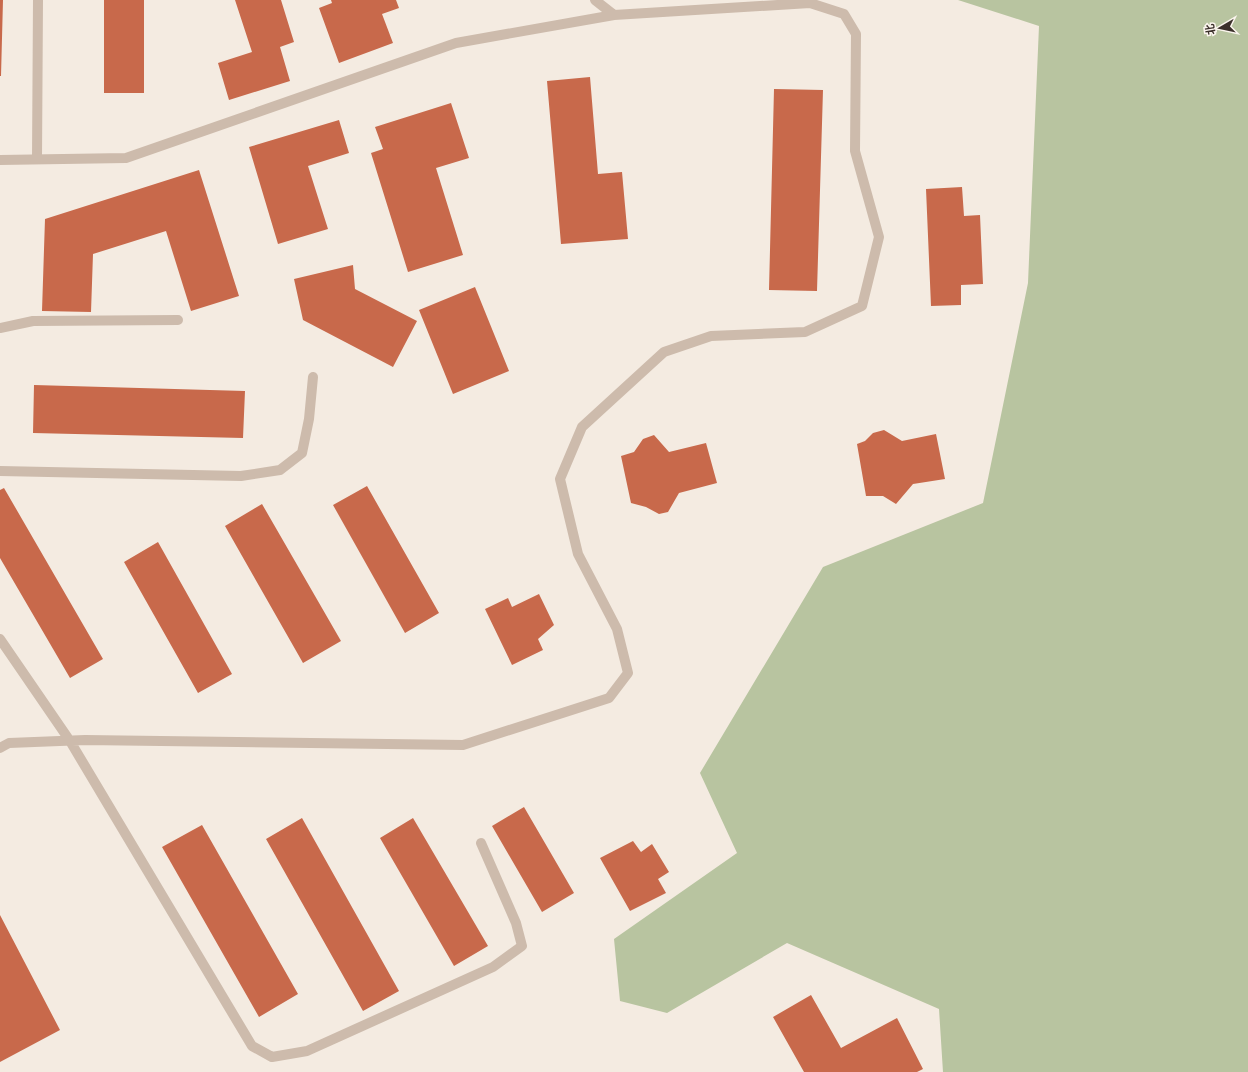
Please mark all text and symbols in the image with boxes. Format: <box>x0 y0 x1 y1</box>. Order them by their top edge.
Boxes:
north arrow <box>1200 8 1240 48</box>
text: 北 <box>1202 23 1218 36</box>

